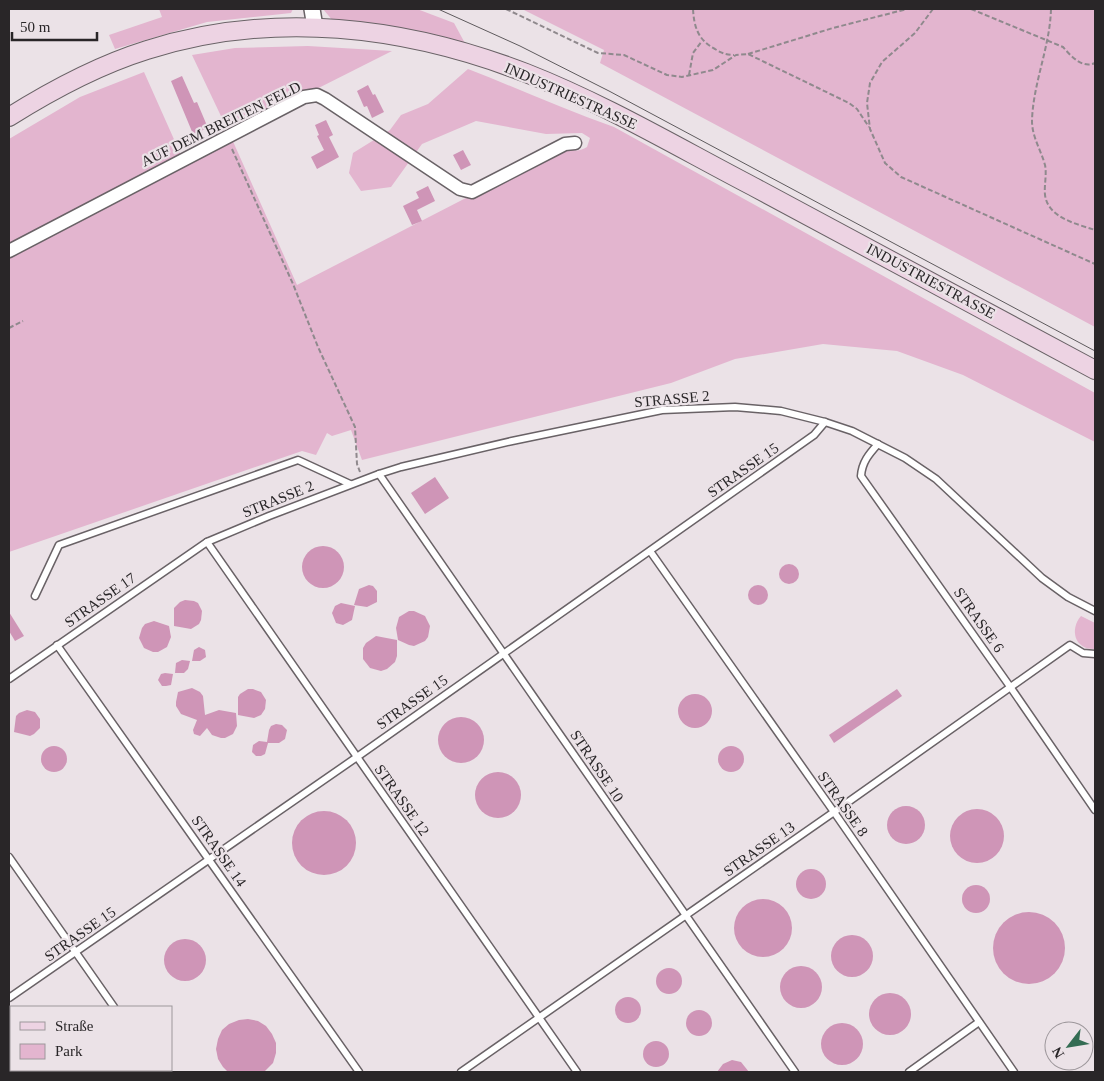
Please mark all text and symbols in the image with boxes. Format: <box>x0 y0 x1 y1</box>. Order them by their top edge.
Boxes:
scale bar <box>12 10 98 42</box>
text: 50 m <box>20 19 51 35</box>
street label: INDUSTRIESTRASSE <box>502 60 640 132</box>
street label: AUF DEM BREITEN FELD <box>139 78 303 170</box>
street label: INDUSTRIESTRASSE <box>864 240 998 322</box>
street label: STRASSE 2 <box>634 388 710 410</box>
street label: STRASSE 15 <box>704 440 782 500</box>
street label: STRASSE 2 <box>240 477 316 521</box>
street label: STRASSE 17 <box>61 569 139 630</box>
street label: STRASSE 6 <box>951 585 1007 656</box>
street label: STRASSE 15 <box>373 672 451 732</box>
street label: STRASSE 10 <box>567 727 627 805</box>
street label: STRASSE 12 <box>372 761 432 839</box>
street label: STRASSE 8 <box>815 769 871 839</box>
street label: STRASSE 14 <box>189 812 250 890</box>
street label: STRASSE 13 <box>720 819 798 879</box>
street label: STRASSE 15 <box>41 904 119 964</box>
legend <box>10 1006 172 1071</box>
text: Straße <box>55 1018 94 1034</box>
north arrow <box>1044 1021 1094 1071</box>
text: Park <box>55 1043 83 1059</box>
text: N <box>1049 1044 1067 1061</box>

